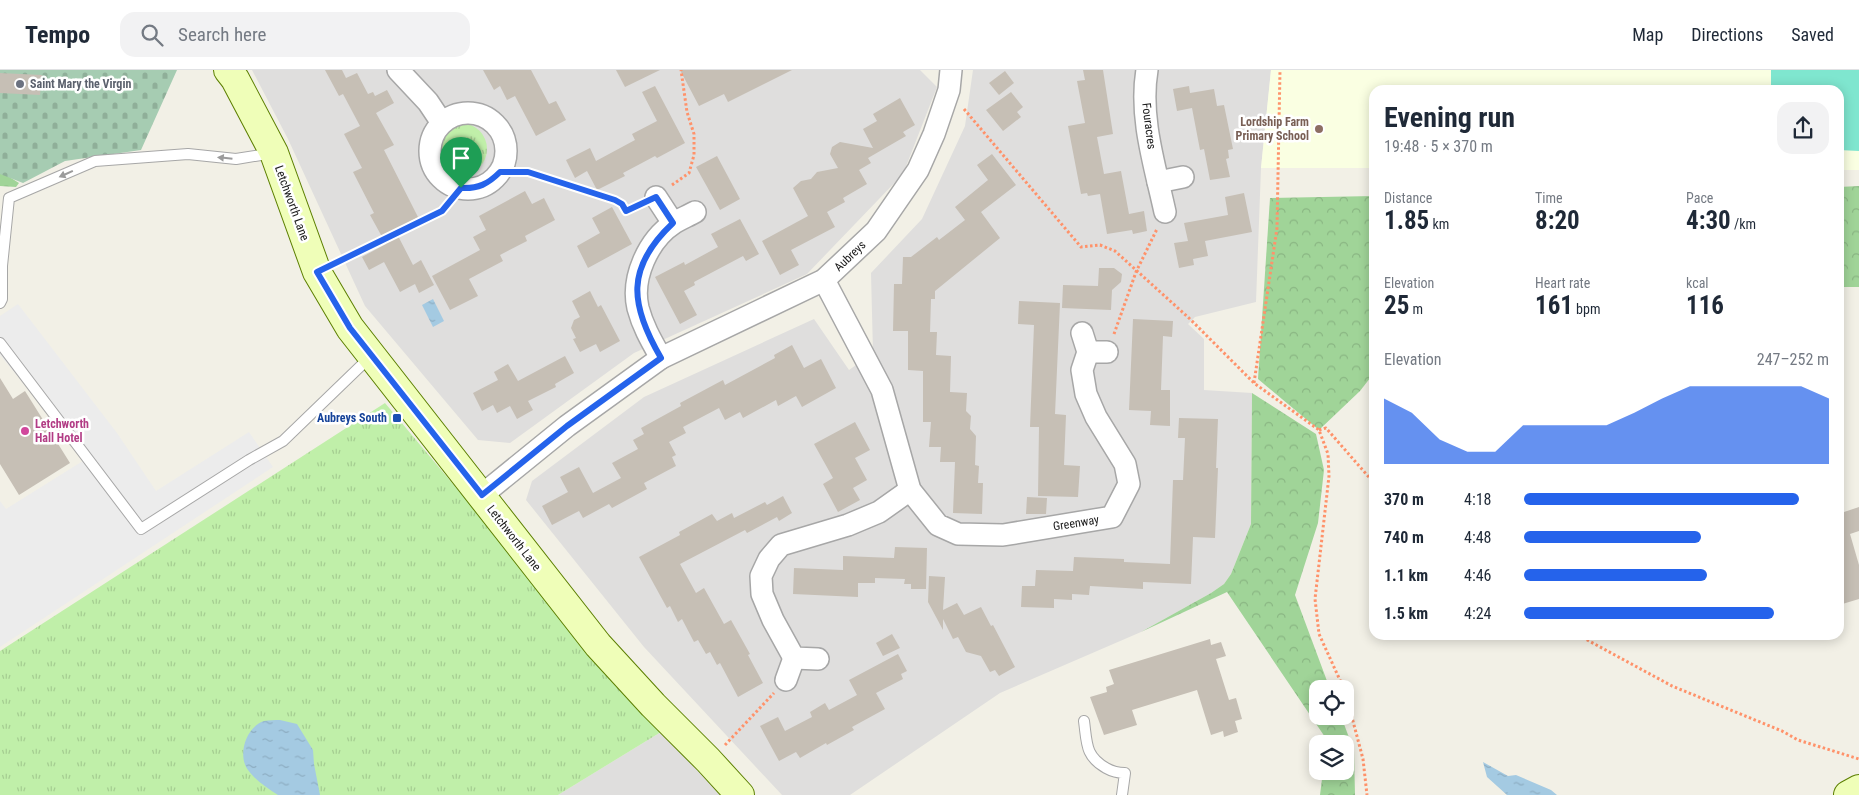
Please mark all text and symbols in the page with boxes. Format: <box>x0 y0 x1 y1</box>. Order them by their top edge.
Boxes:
search box <box>120 12 470 57</box>
text: Tempo <box>25 21 90 49</box>
icon: search <box>138 21 166 49</box>
text: Search here <box>178 23 266 46</box>
text: Map <box>1632 24 1663 45</box>
text: Directions <box>1691 24 1763 45</box>
text: Saved <box>1791 24 1834 45</box>
place label: Saint Mary the Virgin <box>30 77 131 91</box>
marker: Saint Mary the Virgin <box>14 78 26 90</box>
text: Evening run <box>1384 101 1515 134</box>
street label: Fouracres <box>1139 102 1159 150</box>
button: share <box>1777 102 1829 154</box>
place label: Lordship Farm Primary School <box>1236 115 1309 143</box>
marker: Lordship Farm Primary School <box>1313 123 1325 135</box>
pin <box>440 137 482 188</box>
text: 19:48 · 5 × 370 m <box>1384 137 1493 156</box>
icon: arrive <box>447 144 475 172</box>
one-way arrow <box>217 154 233 162</box>
street label: Letchworth Lane <box>272 163 312 243</box>
one-way arrow <box>59 170 73 178</box>
text: Distance <box>1384 190 1432 206</box>
text: Time <box>1535 190 1563 206</box>
text: Pace <box>1686 190 1713 206</box>
text: 1.85 <box>1384 206 1429 235</box>
text: 8:20 <box>1535 206 1580 235</box>
text: 4:30 <box>1686 206 1731 235</box>
text: km <box>1429 216 1449 232</box>
text: /km <box>1731 216 1756 232</box>
street label: Aubreys <box>831 238 869 274</box>
text: Elevation <box>1384 275 1434 291</box>
text: Heart rate <box>1535 275 1590 291</box>
text: kcal <box>1686 275 1709 291</box>
text: 25 <box>1384 291 1409 320</box>
text: 161 <box>1535 291 1573 320</box>
text: 116 <box>1686 291 1724 320</box>
text: m <box>1409 301 1423 317</box>
text: bpm <box>1573 301 1600 317</box>
text: Elevation <box>1384 350 1442 369</box>
text: 247–252 m <box>1757 350 1829 369</box>
place label: Aubreys South <box>317 411 387 425</box>
marker: Aubreys South <box>391 412 403 424</box>
place label: Letchworth Hall Hotel <box>35 417 89 445</box>
marker: Letchworth Hall Hotel <box>19 425 31 437</box>
text: 370 m <box>1384 490 1424 509</box>
text: 4:18 <box>1464 490 1491 509</box>
street label: Letchworth Lane <box>484 503 544 574</box>
street label: Greenway <box>1052 512 1100 534</box>
text: 740 m <box>1384 528 1424 547</box>
text: 4:48 <box>1464 528 1491 547</box>
text: 1.1 km <box>1384 566 1428 585</box>
text: 4:46 <box>1464 566 1491 585</box>
text: 1.5 km <box>1384 604 1428 623</box>
text: 4:24 <box>1464 604 1491 623</box>
map controls <box>1309 680 1354 780</box>
button: locate <box>1309 680 1354 725</box>
button: layers <box>1309 735 1354 780</box>

